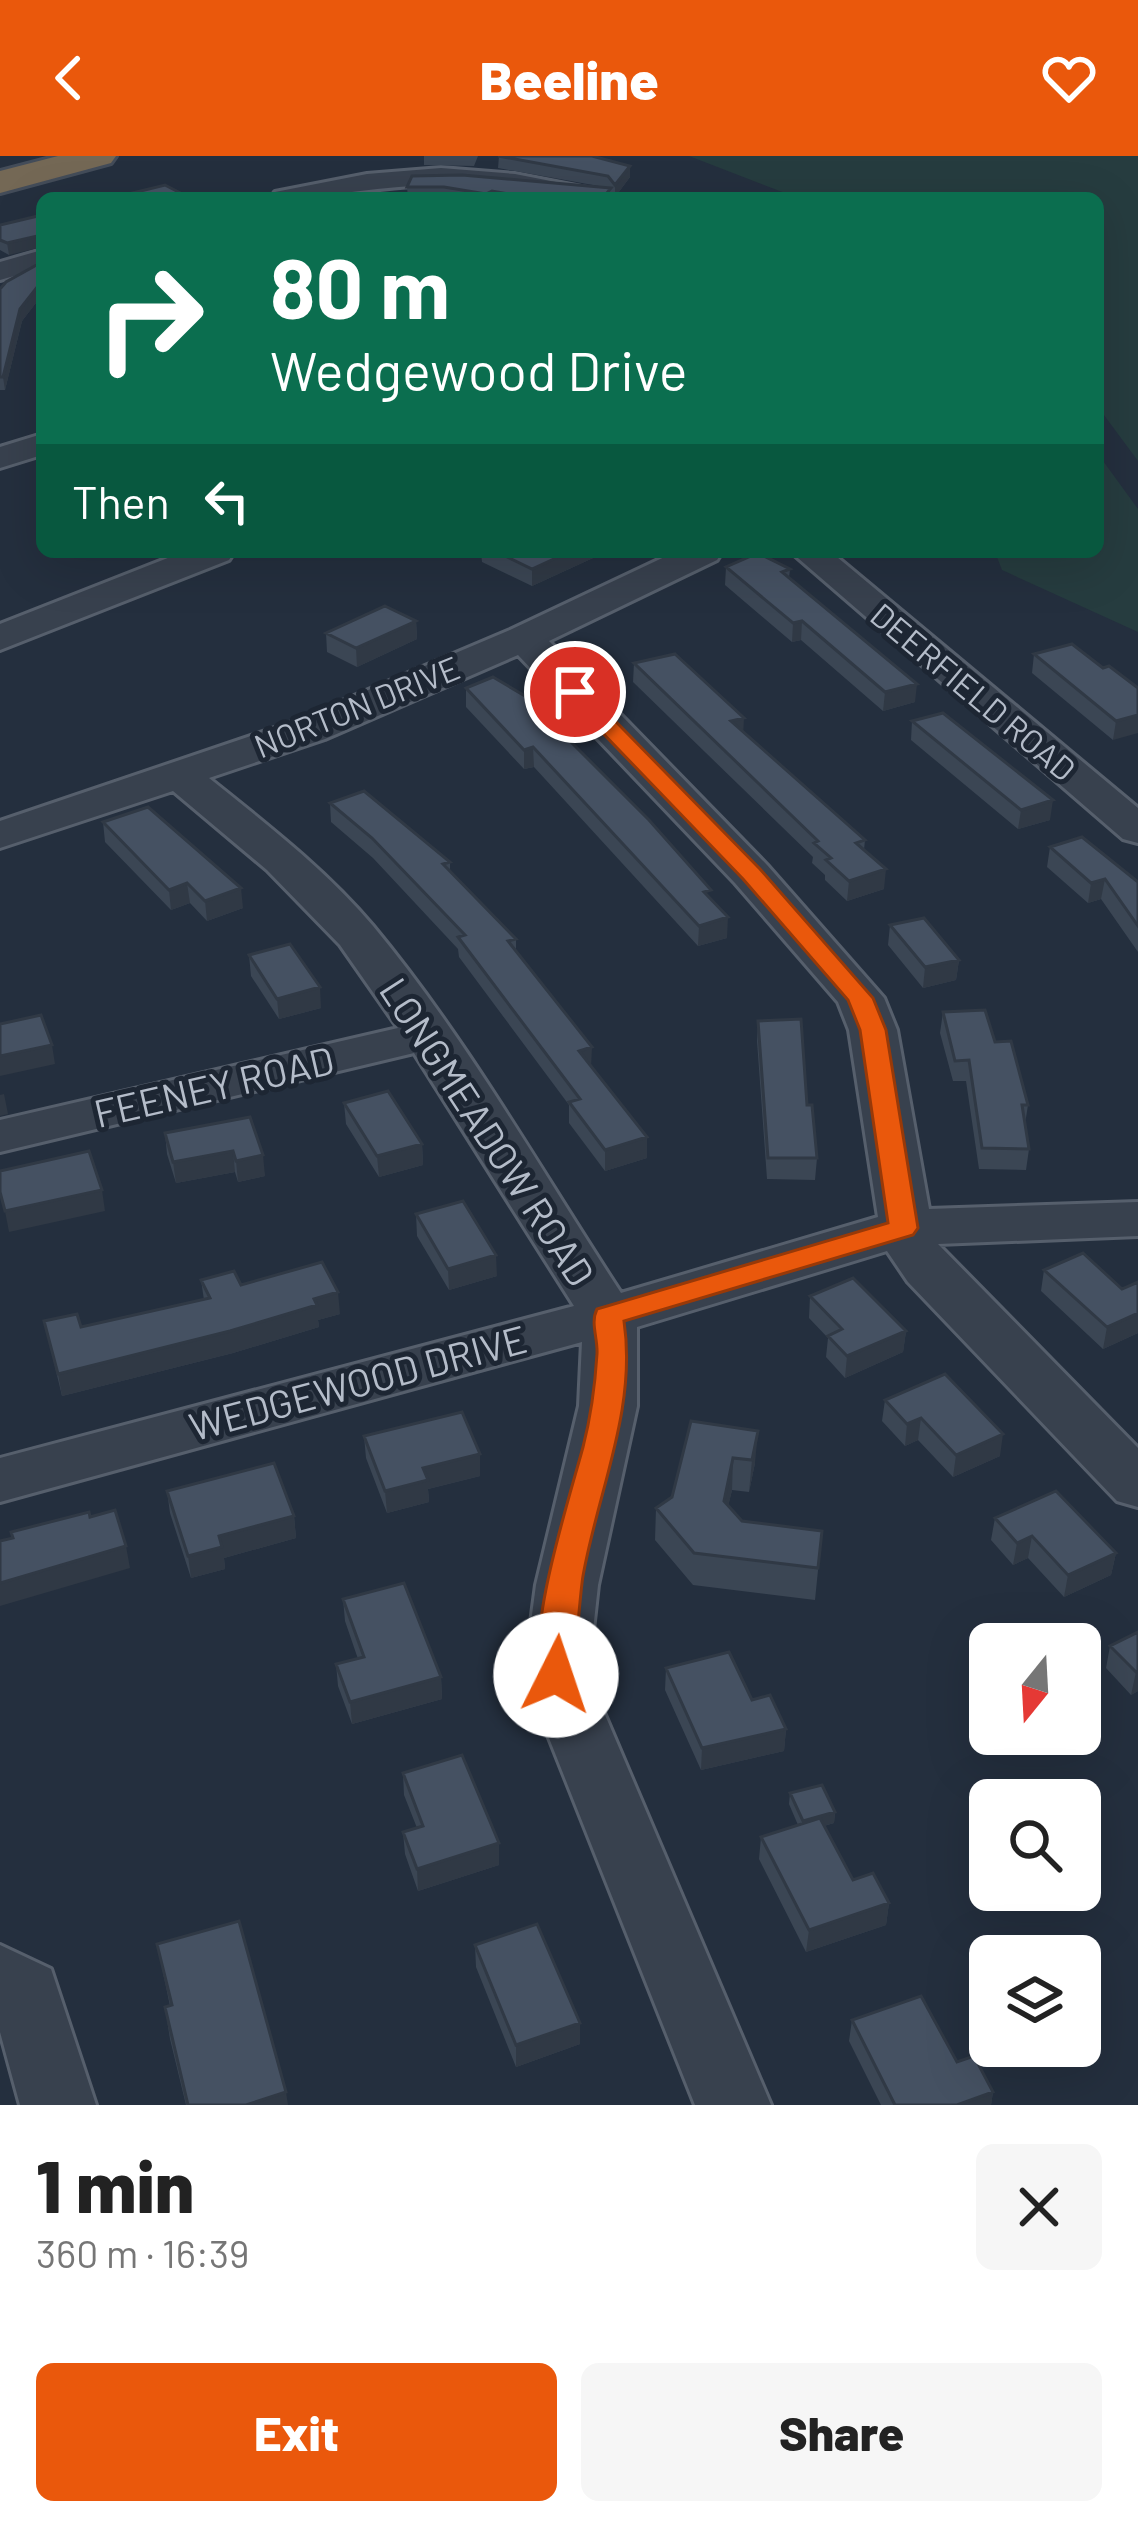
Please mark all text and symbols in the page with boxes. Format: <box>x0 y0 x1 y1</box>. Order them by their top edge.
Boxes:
icon: back <box>36 45 102 111</box>
icon: heart <box>1036 45 1102 111</box>
text: Beeline <box>479 46 659 111</box>
text: 80 m <box>270 235 450 336</box>
icon: right <box>72 240 228 396</box>
text: Wedgewood Drive <box>270 337 687 402</box>
icon: left <box>194 468 260 534</box>
text: Then <box>72 474 170 528</box>
street label: DEERFIELD ROAD <box>863 594 1084 788</box>
pin <box>524 641 626 743</box>
street label: NORTON DRIVE <box>248 647 465 765</box>
icon: arrive <box>542 659 608 725</box>
street label: LONGMEADOW ROAD <box>371 968 605 1294</box>
street label: FEENEY ROAD <box>89 1035 338 1136</box>
street label: WEDGEWOOD DRIVE <box>184 1314 531 1449</box>
position arrow <box>493 1612 619 1738</box>
north arrow <box>969 1623 1101 1755</box>
map controls <box>969 1623 1101 2067</box>
button: search <box>969 1779 1101 1911</box>
button: layers <box>969 1935 1101 2067</box>
text: 1 min <box>36 2141 194 2227</box>
button: close <box>976 2144 1102 2270</box>
text: 360 m · 16:39 <box>36 2229 249 2276</box>
button: Exit <box>36 2363 557 2501</box>
button: Share <box>581 2363 1102 2501</box>

